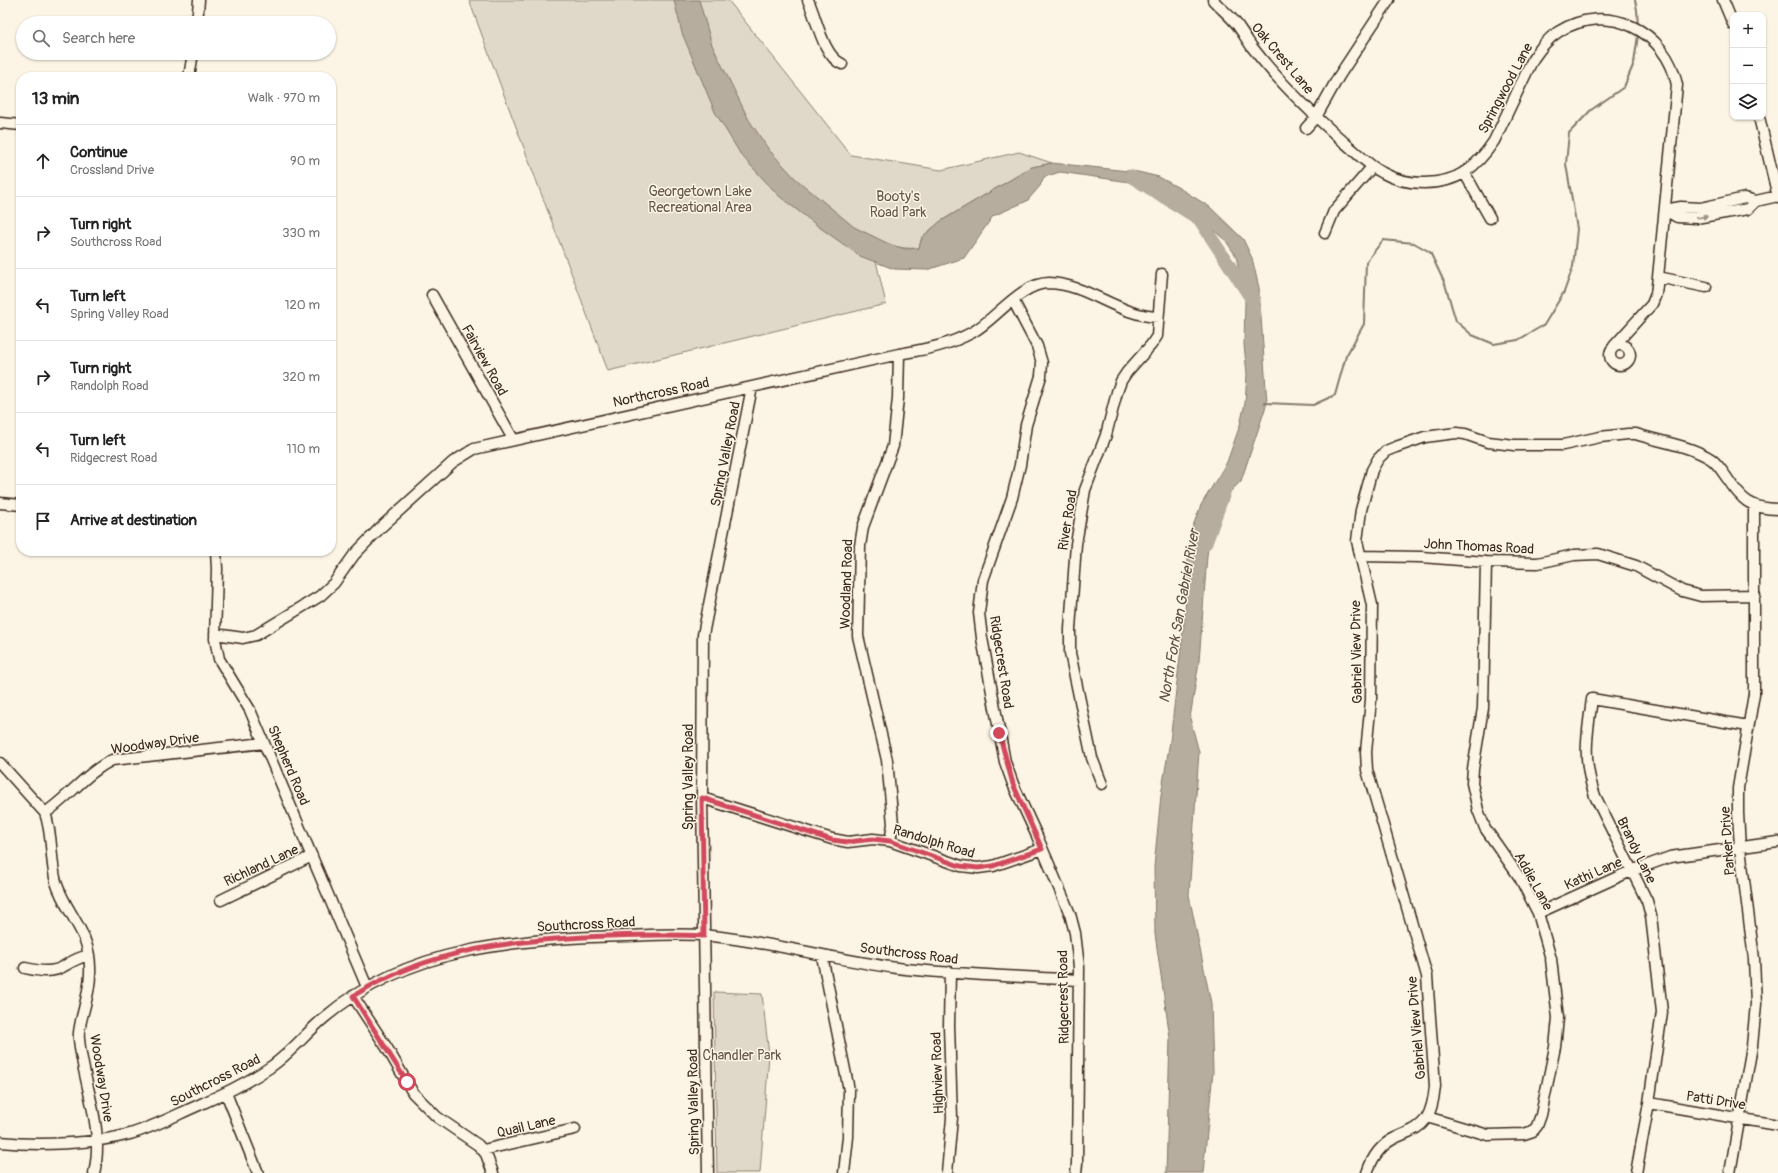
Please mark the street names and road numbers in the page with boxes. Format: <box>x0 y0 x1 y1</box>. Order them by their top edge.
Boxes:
street label: Oak Crest Lane <box>1248 19 1318 98</box>
street label: Springwood Lane <box>1474 40 1537 137</box>
street label: Fairview Road <box>458 322 511 399</box>
street label: Northcross Road <box>611 374 711 411</box>
street label: Spring Valley Road <box>707 400 744 508</box>
street label: River Road <box>1054 488 1081 552</box>
street label: John Thomas Road <box>1423 535 1535 558</box>
street label: Woodland Road <box>836 539 857 629</box>
street label: Gabriel View Drive <box>1347 600 1366 704</box>
street label: Ridgecrest Road <box>986 614 1017 710</box>
street label: Shepherd Road <box>264 723 313 808</box>
street label: Spring Valley Road <box>680 724 697 830</box>
street label: Woodway Drive <box>110 729 200 758</box>
street label: Parker Drive <box>1717 806 1738 876</box>
street label: Brandy Lane <box>1613 814 1660 886</box>
street label: Randolph Road <box>891 821 977 862</box>
street label: Richland Lane <box>221 841 301 890</box>
street label: Addie Lane <box>1511 849 1557 913</box>
street label: Kathi Lane <box>1562 853 1625 894</box>
street label: Southcross Road <box>536 913 636 936</box>
street label: Southcross Road <box>859 939 959 968</box>
street label: Ridgecrest Road <box>1054 950 1073 1044</box>
street label: Gabriel View Drive <box>1404 976 1429 1080</box>
street label: Highview Road <box>928 1031 947 1114</box>
street label: Woodway Drive <box>86 1033 117 1123</box>
street label: Spring Valley Road <box>684 1048 703 1155</box>
street label: Southcross Road <box>167 1050 263 1110</box>
street label: Patti Drive <box>1685 1087 1747 1114</box>
street label: Quail Lane <box>495 1111 557 1141</box>

